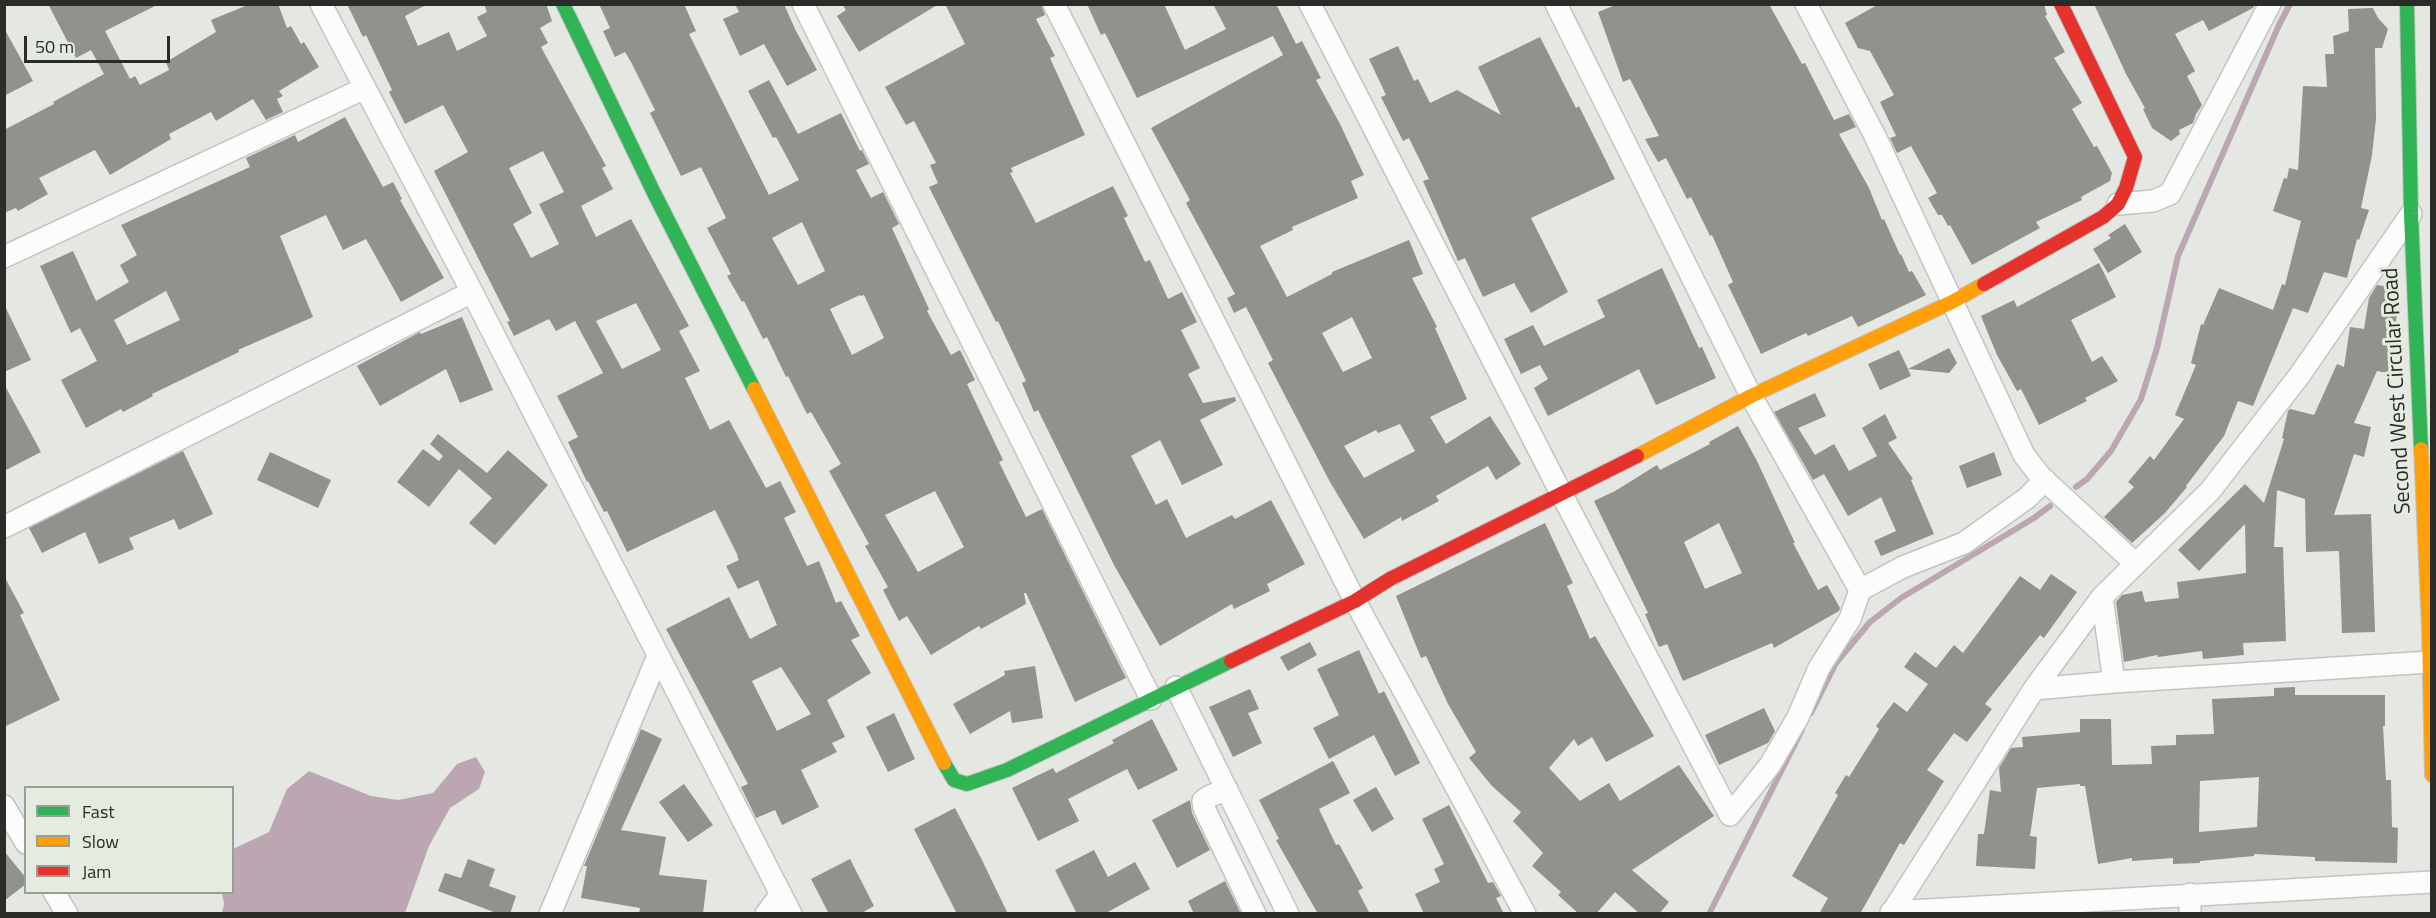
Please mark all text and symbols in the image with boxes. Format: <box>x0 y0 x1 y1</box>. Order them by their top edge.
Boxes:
scale bar <box>27 24 172 62</box>
text: 50 m <box>35 33 74 60</box>
street label: Second West Circular Road <box>2378 267 2418 515</box>
legend <box>24 786 234 894</box>
text: Fast <box>82 798 115 825</box>
text: Slow <box>82 828 119 855</box>
text: Jam <box>82 858 111 885</box>

